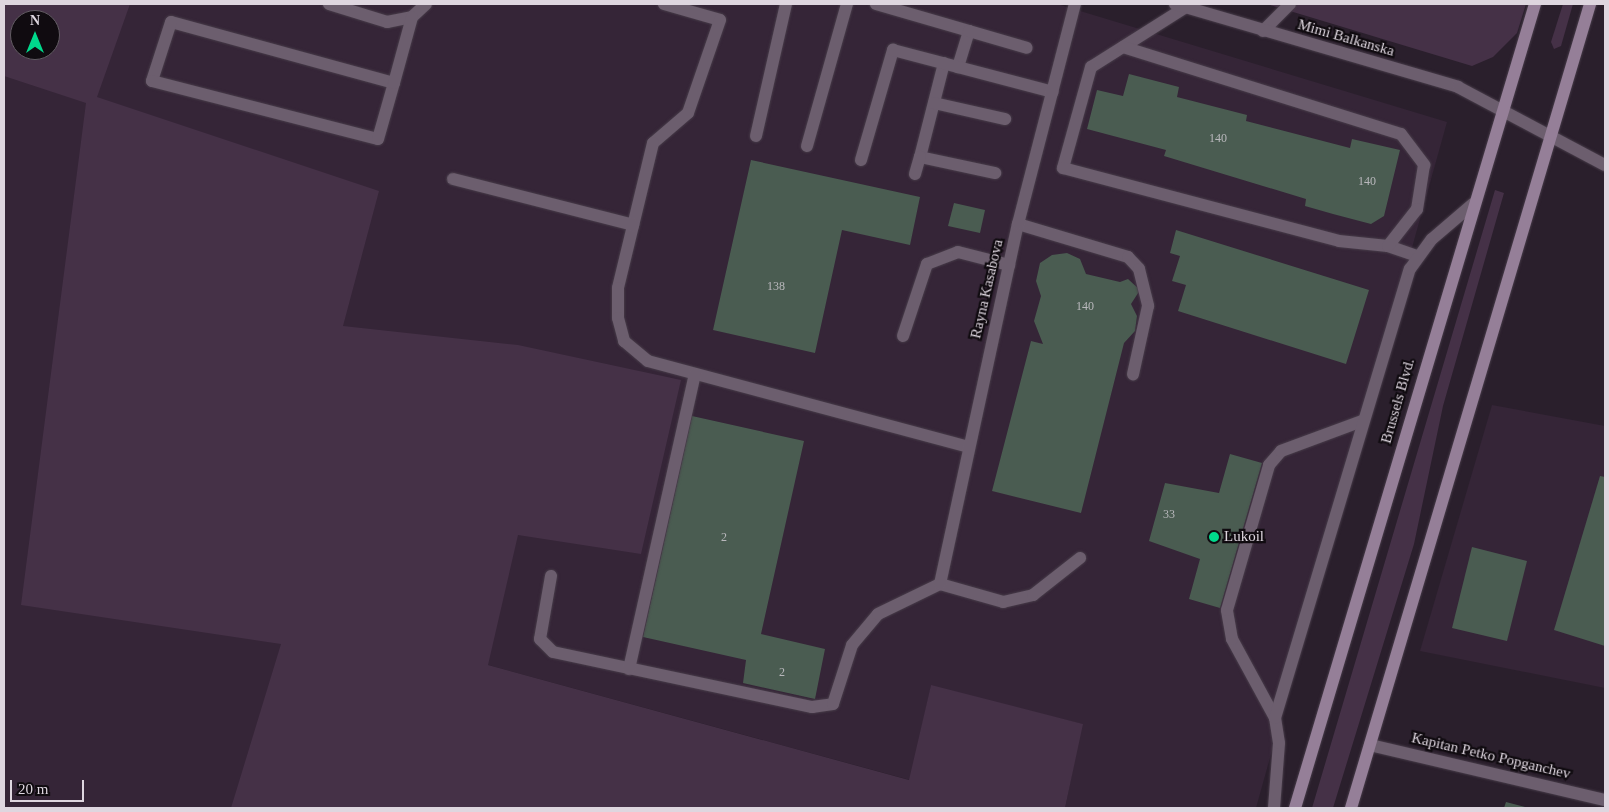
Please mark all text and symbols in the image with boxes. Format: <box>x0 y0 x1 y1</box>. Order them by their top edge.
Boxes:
north arrow <box>10 10 60 60</box>
text: N <box>30 13 40 28</box>
street label: Mimi Balkanska <box>1296 16 1396 60</box>
house number: 140 <box>1209 132 1227 146</box>
house number: 140 <box>1358 175 1376 189</box>
street label: Rayna Kasabova <box>967 238 1007 340</box>
house number: 138 <box>767 280 785 294</box>
house number: 140 <box>1076 300 1094 314</box>
street label: Brussels Blvd. <box>1377 356 1419 446</box>
house number: 33 <box>1163 508 1175 522</box>
place label: Lukoil <box>1224 528 1264 546</box>
house number: 2 <box>721 531 727 545</box>
marker: Lukoil <box>1208 531 1220 543</box>
house number: 2 <box>779 666 785 680</box>
street label: Kapitan Petko Popganchev <box>1410 729 1572 783</box>
scale bar <box>12 770 86 802</box>
text: 20 m <box>18 781 48 797</box>

